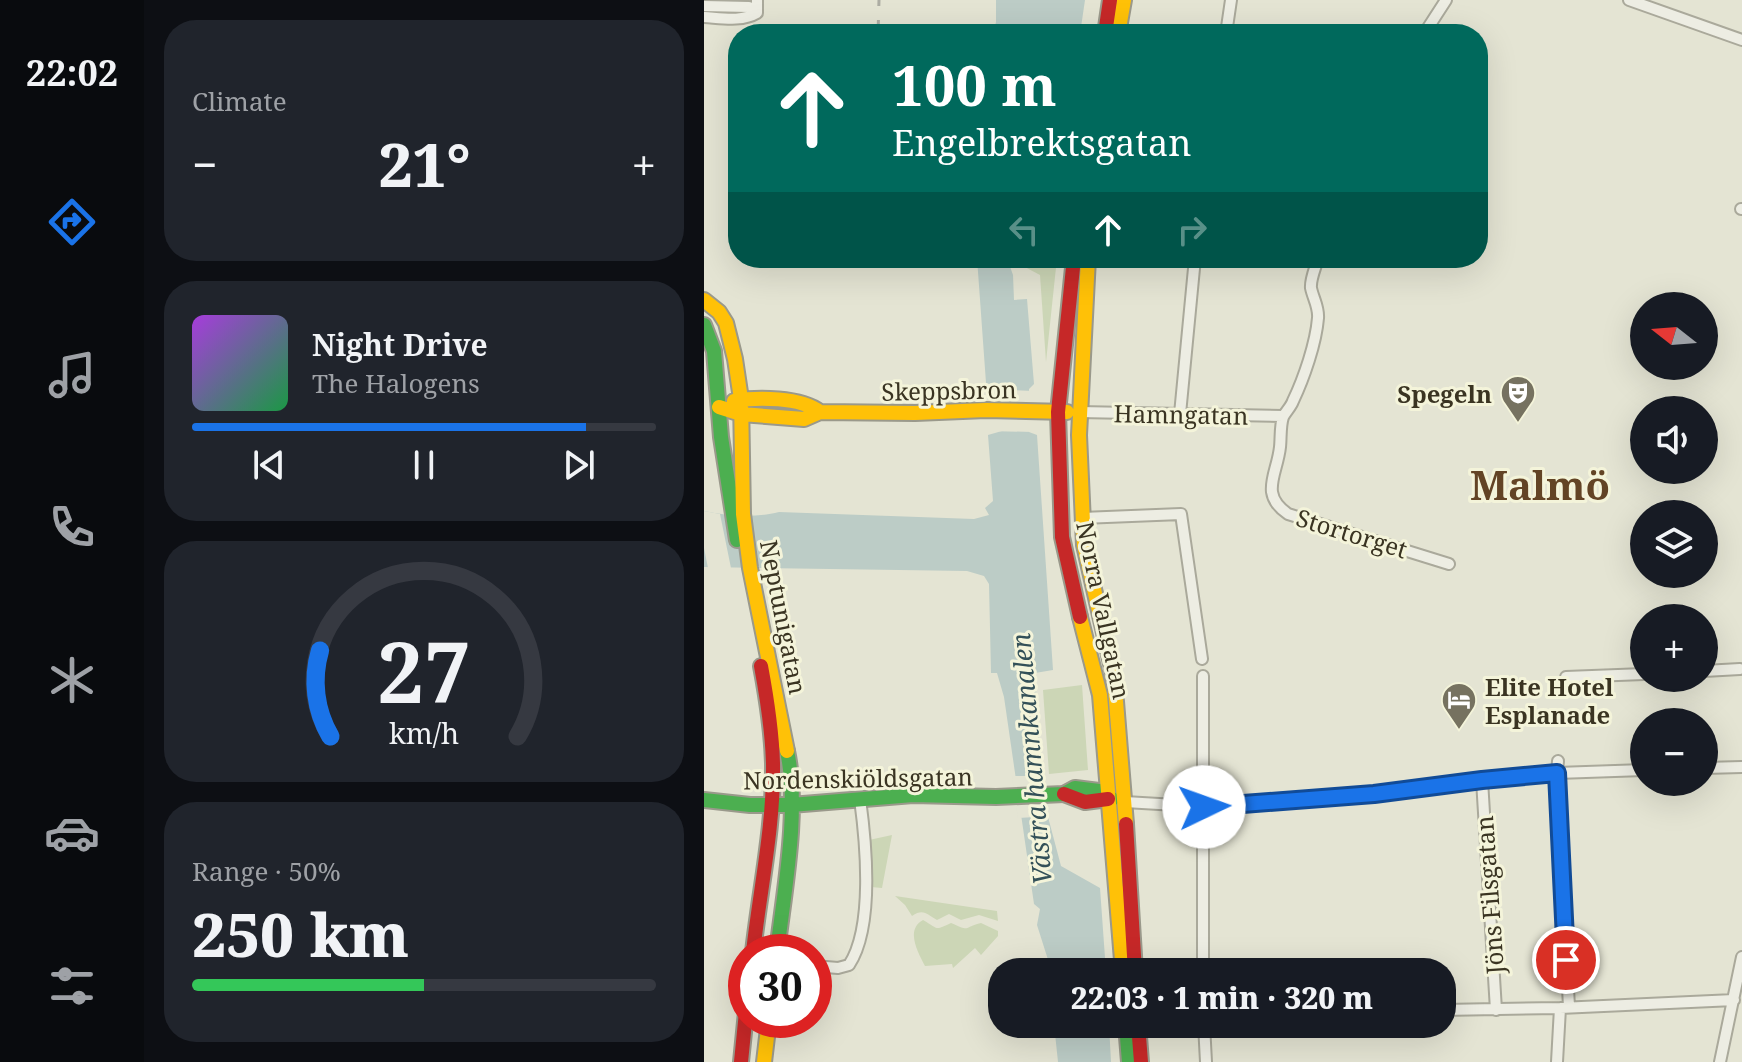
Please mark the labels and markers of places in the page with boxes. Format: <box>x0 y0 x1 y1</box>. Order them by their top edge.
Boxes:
theatre icon: Spegeln <box>1499 374 1537 424</box>
place label: Spegeln <box>1397 377 1492 410</box>
place label: Elite Hotel Esplanade <box>1485 670 1614 731</box>
hotel icon: Elite Hotel Esplanade <box>1440 681 1478 731</box>
pin <box>1532 926 1600 994</box>

